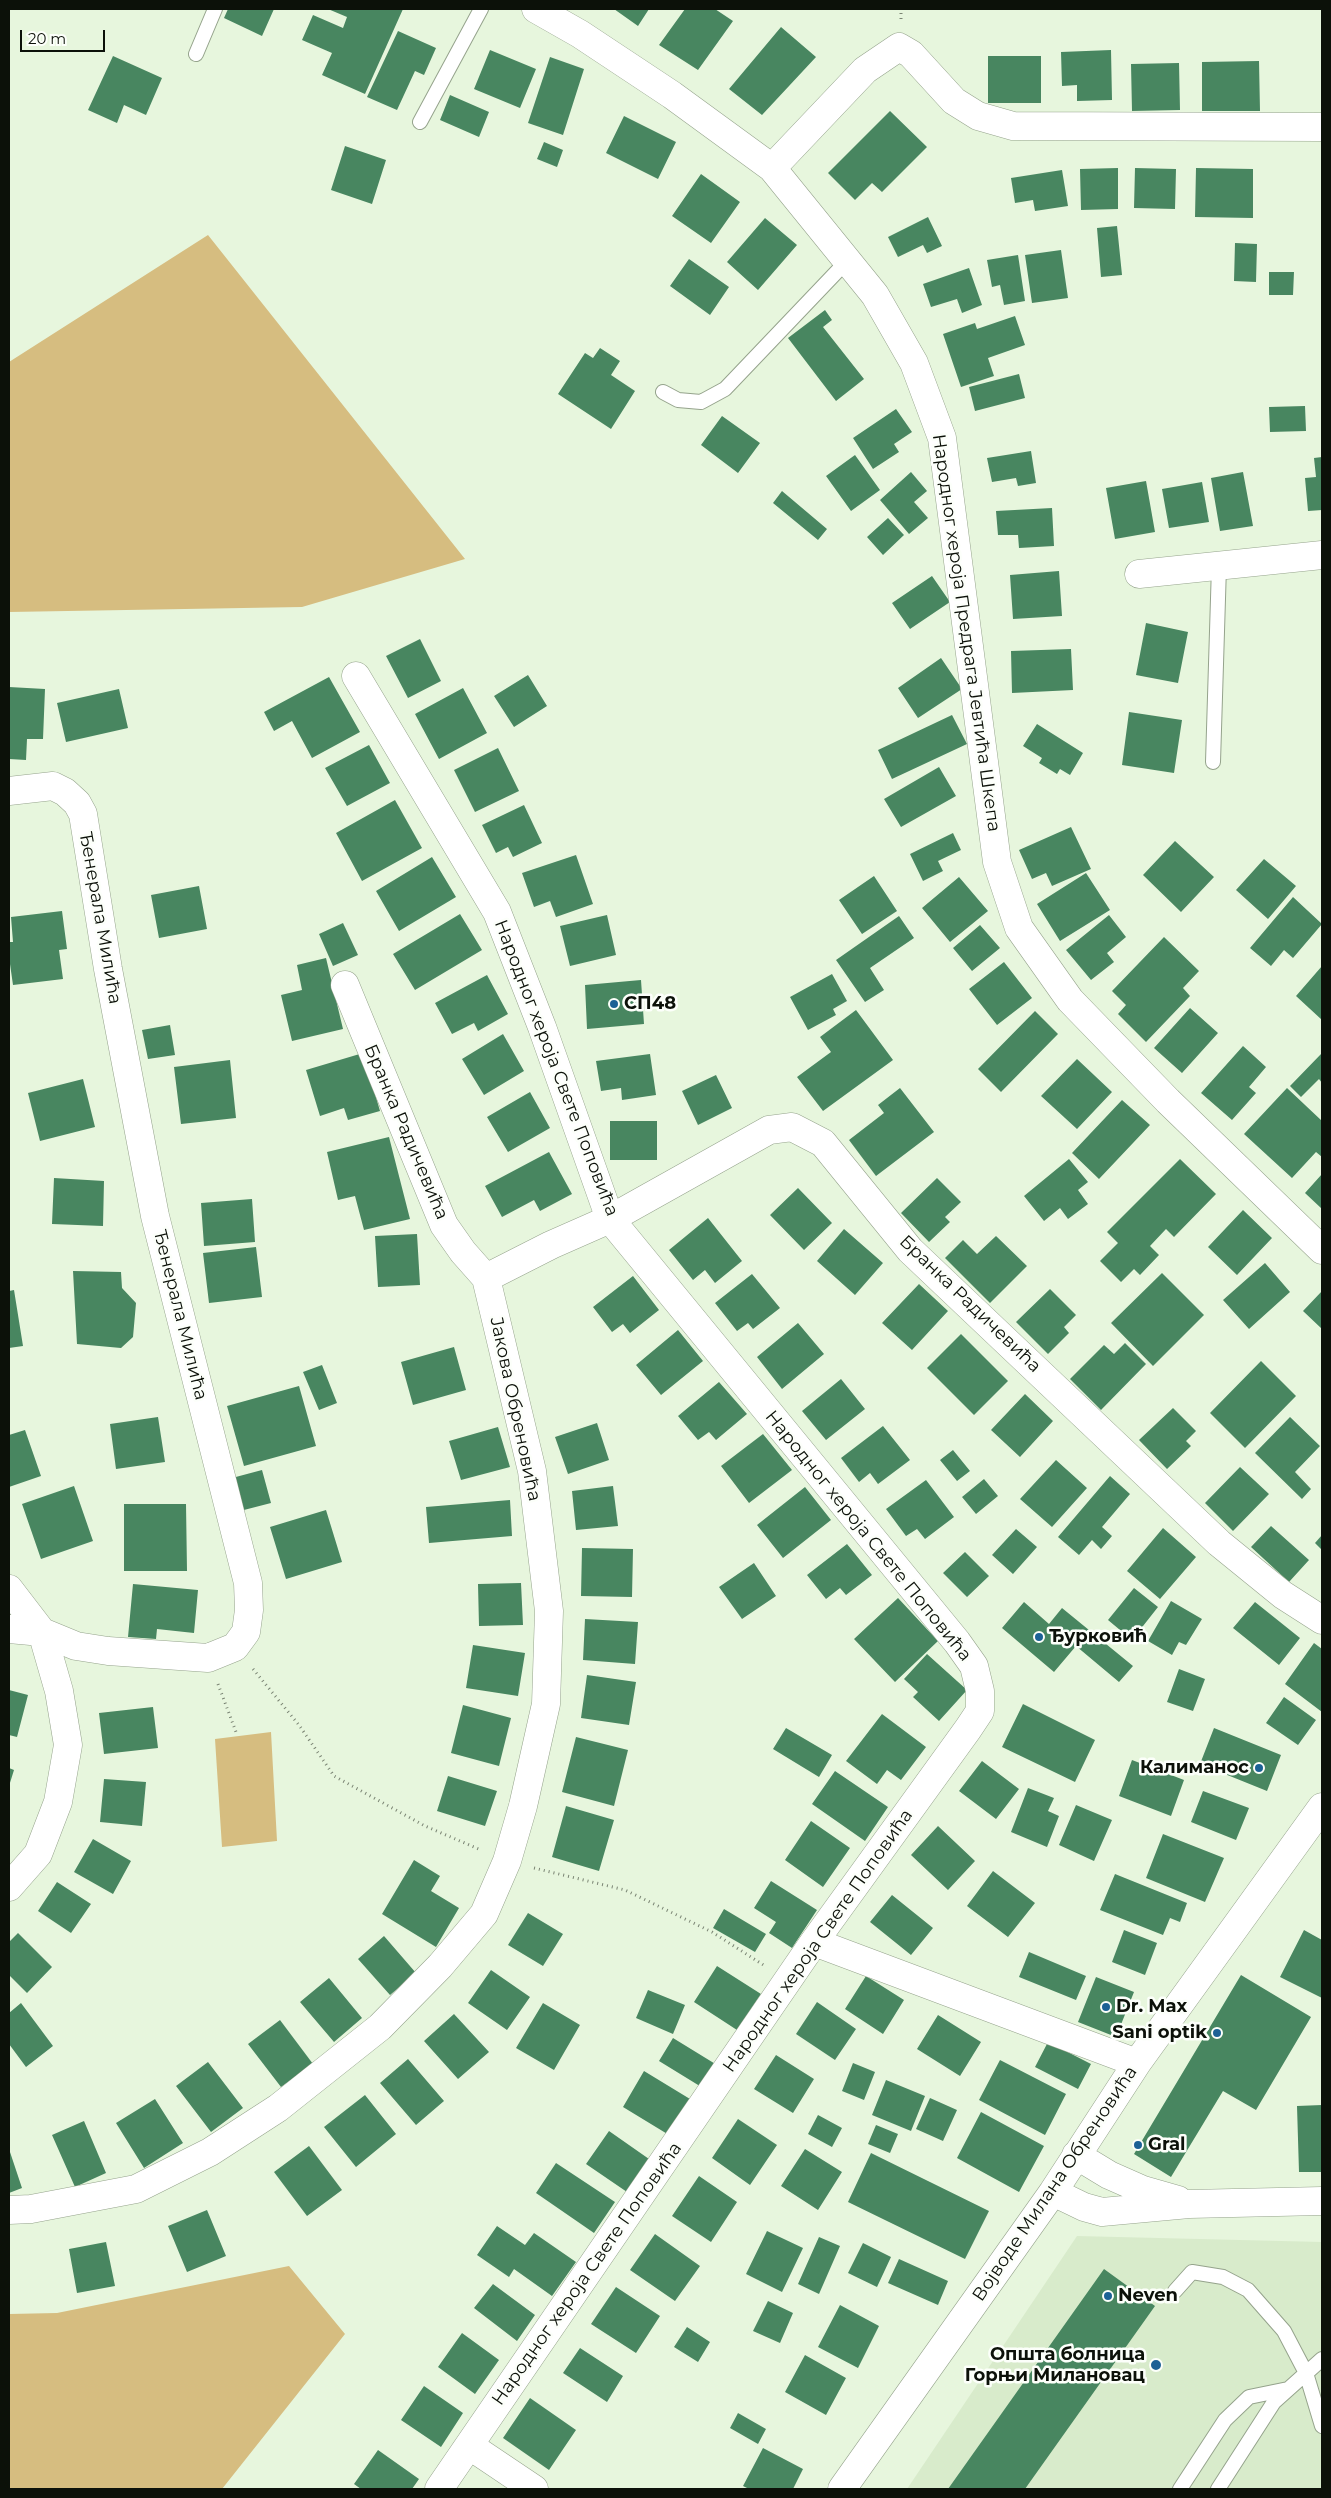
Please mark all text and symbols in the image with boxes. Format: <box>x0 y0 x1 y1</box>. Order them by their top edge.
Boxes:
scale bar <box>22 20 108 52</box>
text: 20 m <box>28 29 66 48</box>
street label: Народног хероја Предрага Јевтића Шкепа <box>927 433 1005 833</box>
street label: Ђенерала Милића <box>74 830 126 1006</box>
street label: Народног хероја Свете Поповића <box>489 917 623 1219</box>
place label: СП48 <box>624 993 676 1015</box>
marker: СП48 <box>608 998 620 1010</box>
street label: Бранка Радичевића <box>359 1041 453 1223</box>
street label: Ђенерала Милића <box>148 1228 212 1402</box>
street label: Бранка Радичевића <box>895 1231 1045 1377</box>
street label: Јакова Обреновића <box>485 1315 545 1503</box>
street label: Народног хероја Свете Поповића <box>760 1406 976 1666</box>
place label: Ђурковић <box>1049 1626 1147 1648</box>
marker: Ђурковић <box>1033 1631 1045 1643</box>
place label: Калиманос <box>1140 1757 1249 1779</box>
marker: Калиманос <box>1253 1762 1265 1774</box>
street label: Народног хероја Свете Поповића <box>719 1805 917 2077</box>
place label: Dr. Max <box>1116 1996 1187 2018</box>
marker: Dr. Max <box>1100 2001 1112 2013</box>
place label: Sani optik <box>1112 2022 1207 2044</box>
marker: Sani optik <box>1211 2027 1223 2039</box>
street label: Војводе Милана Обреновића <box>968 2062 1142 2306</box>
place label: Gral <box>1148 2134 1185 2156</box>
street label: Народног хероја Свете Поповића <box>488 2138 686 2410</box>
marker: Gral <box>1132 2139 1144 2151</box>
place label: Neven <box>1118 2285 1178 2307</box>
marker: Neven <box>1102 2290 1114 2302</box>
place label: Општа болница Горњи Милановац <box>965 2344 1145 2386</box>
marker: Општа болница Горњи Милановац <box>1149 2358 1163 2372</box>

